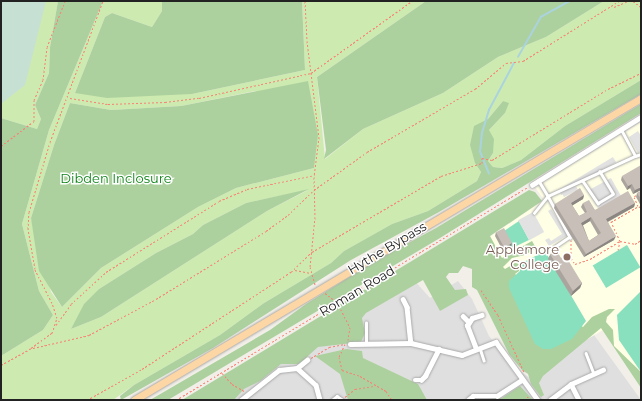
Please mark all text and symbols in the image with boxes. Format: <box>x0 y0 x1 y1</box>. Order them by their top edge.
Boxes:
park label: Dibden Inclosure <box>60 170 172 186</box>
street label: Hythe Bypass <box>345 218 429 278</box>
place label: Applemore College <box>486 242 559 273</box>
marker: Applemore College <box>562 252 572 262</box>
street label: Roman Road <box>316 262 398 320</box>

